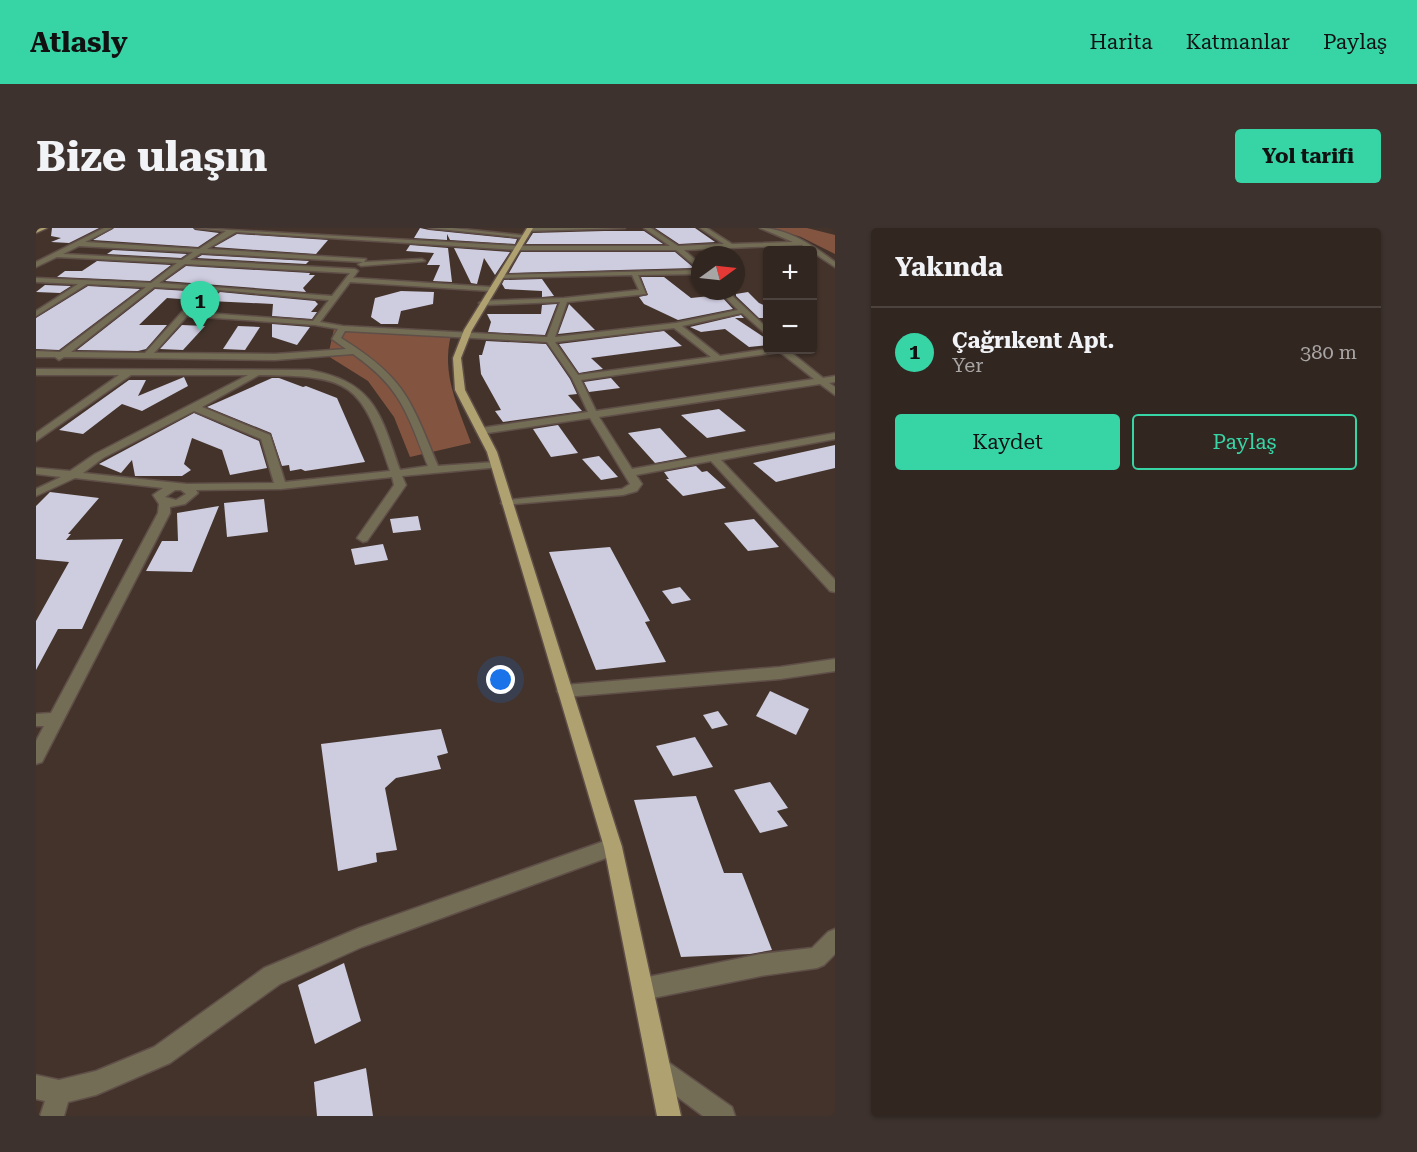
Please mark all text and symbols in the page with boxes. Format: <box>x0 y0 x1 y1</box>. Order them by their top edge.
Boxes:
text: Atlasly <box>30 26 128 59</box>
text: Harita <box>1090 30 1153 54</box>
text: Katmanlar <box>1186 30 1290 54</box>
text: Paylaş <box>1323 30 1387 54</box>
button: Yol tarifi <box>1235 129 1381 183</box>
text: Bize ulaşın <box>36 132 267 181</box>
north arrow <box>691 246 745 300</box>
map controls <box>763 246 817 354</box>
button: + <box>763 246 817 300</box>
text: Yakında <box>895 252 1003 282</box>
pin: 1 <box>180 282 220 331</box>
button: − <box>763 300 817 354</box>
text: Çağrıkent Apt. <box>952 328 1115 353</box>
text: 1 <box>909 340 920 364</box>
text: 380 m <box>1300 340 1357 364</box>
text: Yer <box>952 353 983 377</box>
button: Kaydet <box>895 414 1120 470</box>
button: Paylaş <box>1132 414 1357 470</box>
your location <box>486 665 515 694</box>

